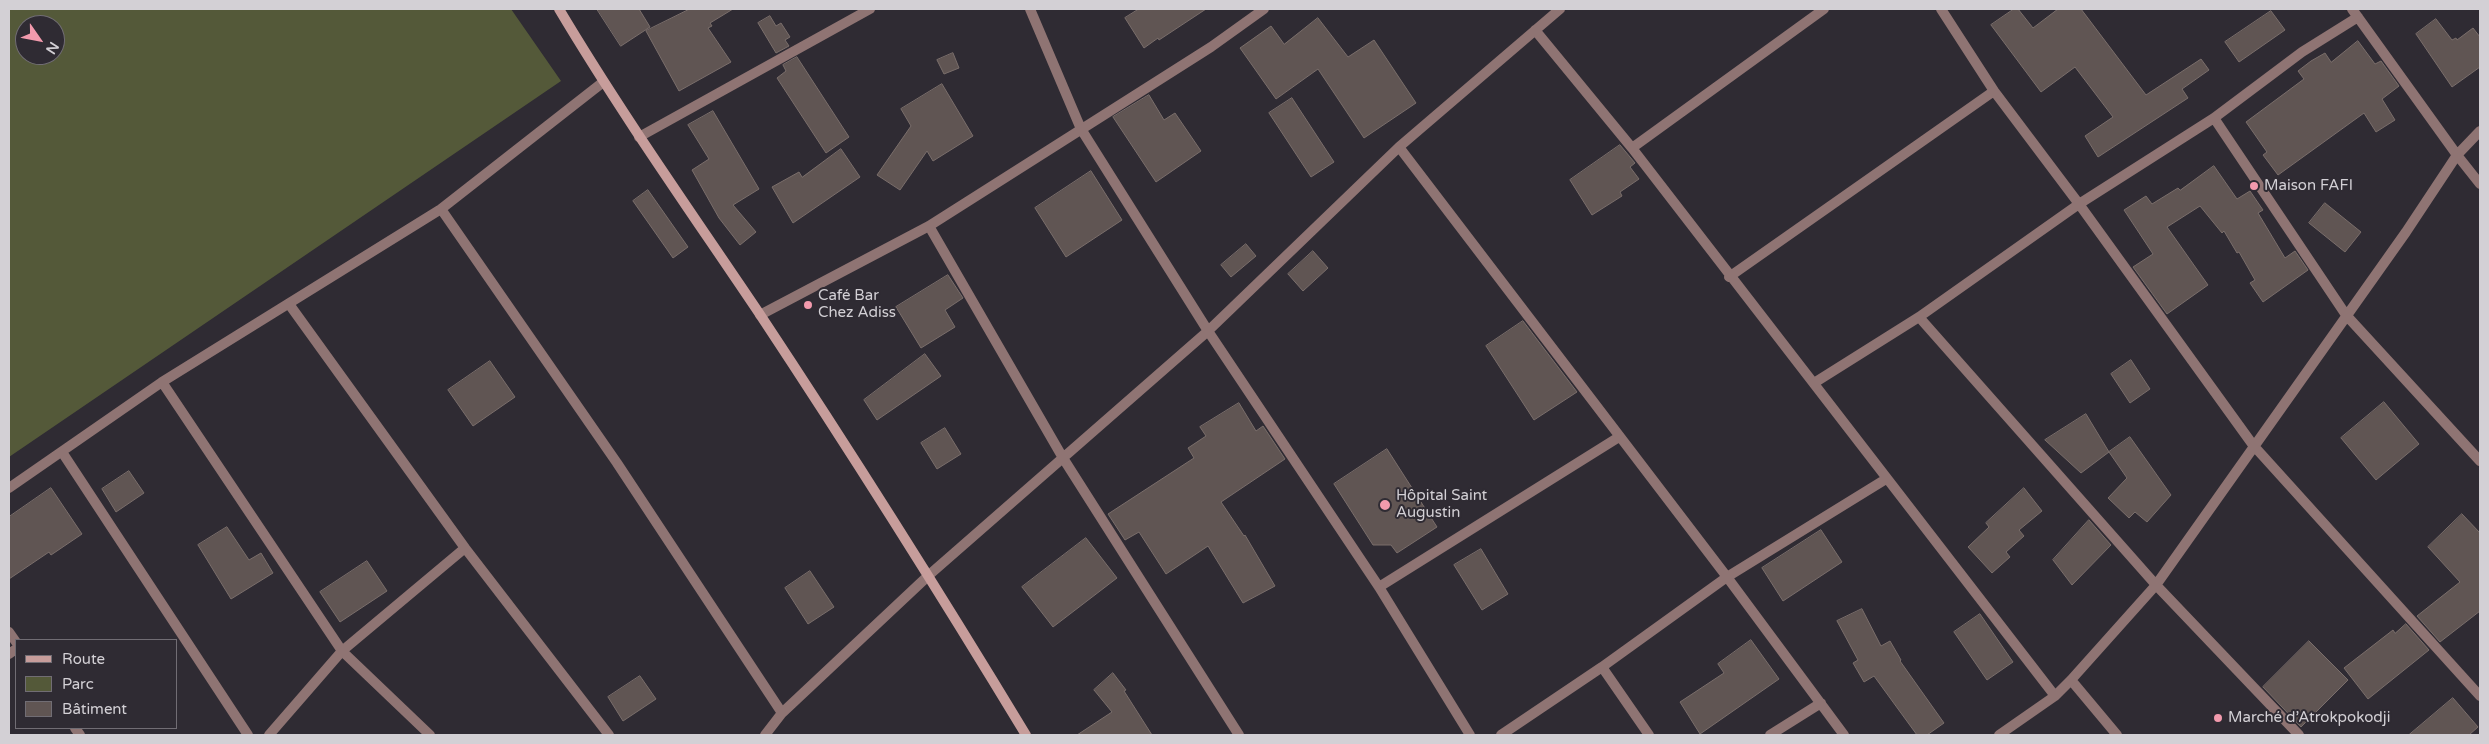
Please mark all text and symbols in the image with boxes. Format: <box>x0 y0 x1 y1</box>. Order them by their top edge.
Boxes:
north arrow <box>15 15 65 65</box>
text: N <box>42 39 62 57</box>
place label: Maison FAFI <box>2264 177 2353 195</box>
marker: Maison FAFI <box>2248 180 2260 192</box>
place label: Café Bar Chez Adiss <box>818 287 896 322</box>
marker: Café Bar Chez Adiss <box>802 299 814 311</box>
place label: Hôpital Saint Augustin <box>1396 487 1487 522</box>
marker: Hôpital Saint Augustin <box>1378 498 1392 512</box>
legend <box>15 639 178 729</box>
text: Route <box>62 650 105 668</box>
text: Parc <box>62 675 94 693</box>
text: Bâtiment <box>62 700 127 718</box>
place label: Marché d’Atrokpokodji <box>2228 709 2390 727</box>
marker: Marché d’Atrokpokodji <box>2212 712 2224 724</box>

